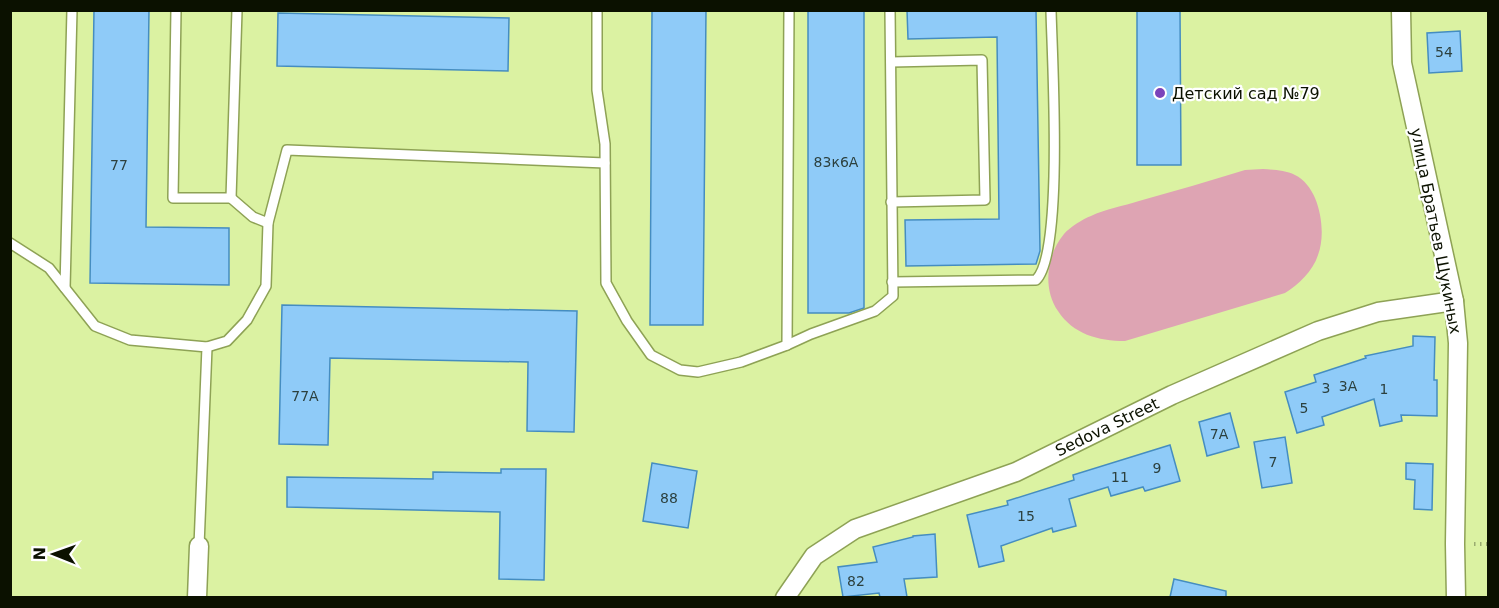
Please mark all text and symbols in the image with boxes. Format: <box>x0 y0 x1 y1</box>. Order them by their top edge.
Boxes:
house number: 54 <box>1435 44 1453 60</box>
place label: Детский сад №79 <box>1172 84 1320 103</box>
marker: Детский сад №79 <box>1153 86 1167 100</box>
street label: улица Братьев Щукиных <box>1407 126 1465 336</box>
house number: 83к6А <box>814 154 859 170</box>
house number: 77 <box>110 157 128 173</box>
house number: 3А <box>1339 378 1358 394</box>
house number: 3 <box>1322 380 1330 396</box>
house number: 1 <box>1380 381 1388 397</box>
house number: 77А <box>291 388 319 404</box>
street label: Sedova Street <box>1052 394 1162 460</box>
house number: 5 <box>1300 400 1308 416</box>
house number: 7А <box>1210 426 1229 442</box>
house number: 7 <box>1269 454 1277 470</box>
house number: 9 <box>1153 460 1161 476</box>
house number: 11 <box>1111 469 1129 485</box>
house number: 88 <box>660 490 678 506</box>
house number: 15 <box>1017 508 1035 524</box>
north arrow <box>24 524 84 584</box>
text: N <box>30 547 49 561</box>
house number: 82 <box>847 573 865 589</box>

